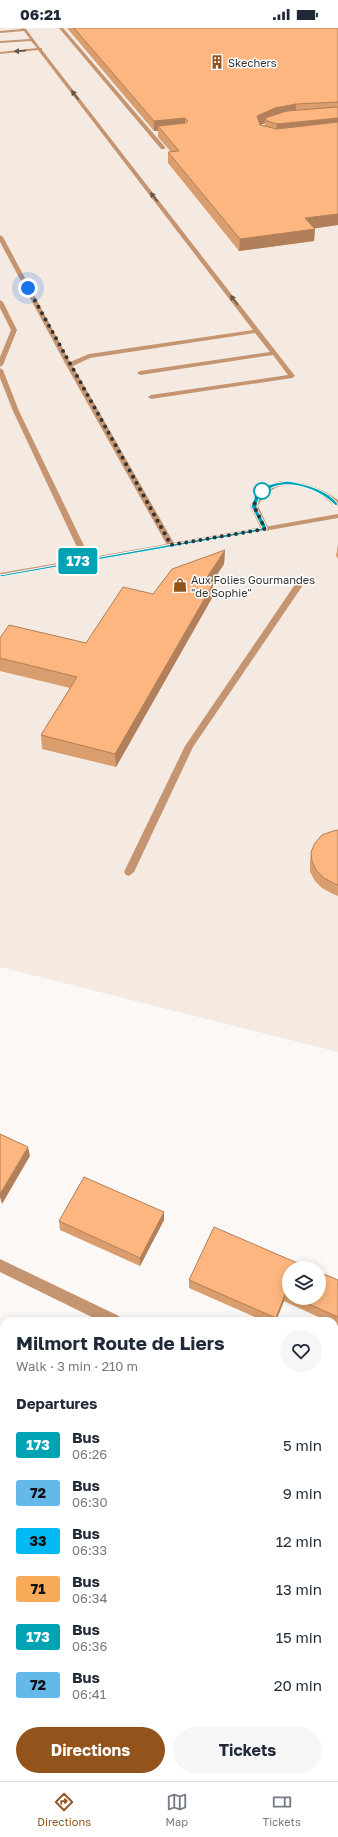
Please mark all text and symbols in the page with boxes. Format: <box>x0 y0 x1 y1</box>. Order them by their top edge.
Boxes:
text: 06:21 <box>20 5 61 23</box>
one-way arrow <box>14 48 26 54</box>
building icon: Skechers <box>209 54 225 70</box>
place label: Skechers <box>228 56 277 69</box>
one-way arrow <box>71 89 79 100</box>
one-way arrow <box>150 192 159 203</box>
your location <box>18 278 38 298</box>
one-way arrow <box>229 295 238 306</box>
unlabelled marker <box>253 482 271 500</box>
line badge: 173 <box>55 548 101 574</box>
text: 173 <box>66 552 90 569</box>
place label: Aux Folies Gourmandes "de Sophie" <box>191 573 315 599</box>
shop icon: Aux Folies Gourmandes "de Sophie" <box>172 577 188 593</box>
map controls <box>282 1261 326 1305</box>
button: layers <box>282 1261 326 1305</box>
button: heart <box>280 1330 322 1372</box>
text: Milmort Route de Liers <box>16 1331 225 1354</box>
text: Walk · 3 min · 210 m <box>16 1358 138 1374</box>
text: Departures <box>16 1394 97 1412</box>
text: Bus <box>72 1428 100 1446</box>
text: 173 <box>26 1436 50 1453</box>
text: 5 min <box>283 1436 322 1454</box>
text: 06:26 <box>72 1446 107 1462</box>
text: Bus <box>72 1476 100 1494</box>
text: 72 <box>30 1484 46 1501</box>
text: 9 min <box>283 1484 322 1502</box>
text: 06:30 <box>72 1494 108 1510</box>
text: Bus <box>72 1524 100 1542</box>
text: 33 <box>29 1532 47 1549</box>
text: 12 min <box>276 1532 322 1550</box>
text: 06:33 <box>72 1542 107 1558</box>
text: Bus <box>72 1572 100 1590</box>
text: 71 <box>31 1580 45 1597</box>
text: 13 min <box>276 1580 322 1598</box>
text: 06:34 <box>72 1590 107 1606</box>
text: Bus <box>72 1620 100 1638</box>
text: 173 <box>26 1628 50 1645</box>
text: 15 min <box>276 1628 322 1646</box>
text: 06:36 <box>72 1638 107 1654</box>
text: Bus <box>72 1668 100 1686</box>
text: 72 <box>30 1676 46 1693</box>
text: 20 min <box>274 1676 322 1694</box>
text: 06:41 <box>72 1686 106 1702</box>
button: Directions <box>16 1727 165 1773</box>
button: Tickets <box>173 1727 322 1773</box>
tab: Directions <box>37 1791 91 1828</box>
tab: Map <box>165 1791 188 1828</box>
tab: Tickets <box>262 1791 301 1828</box>

